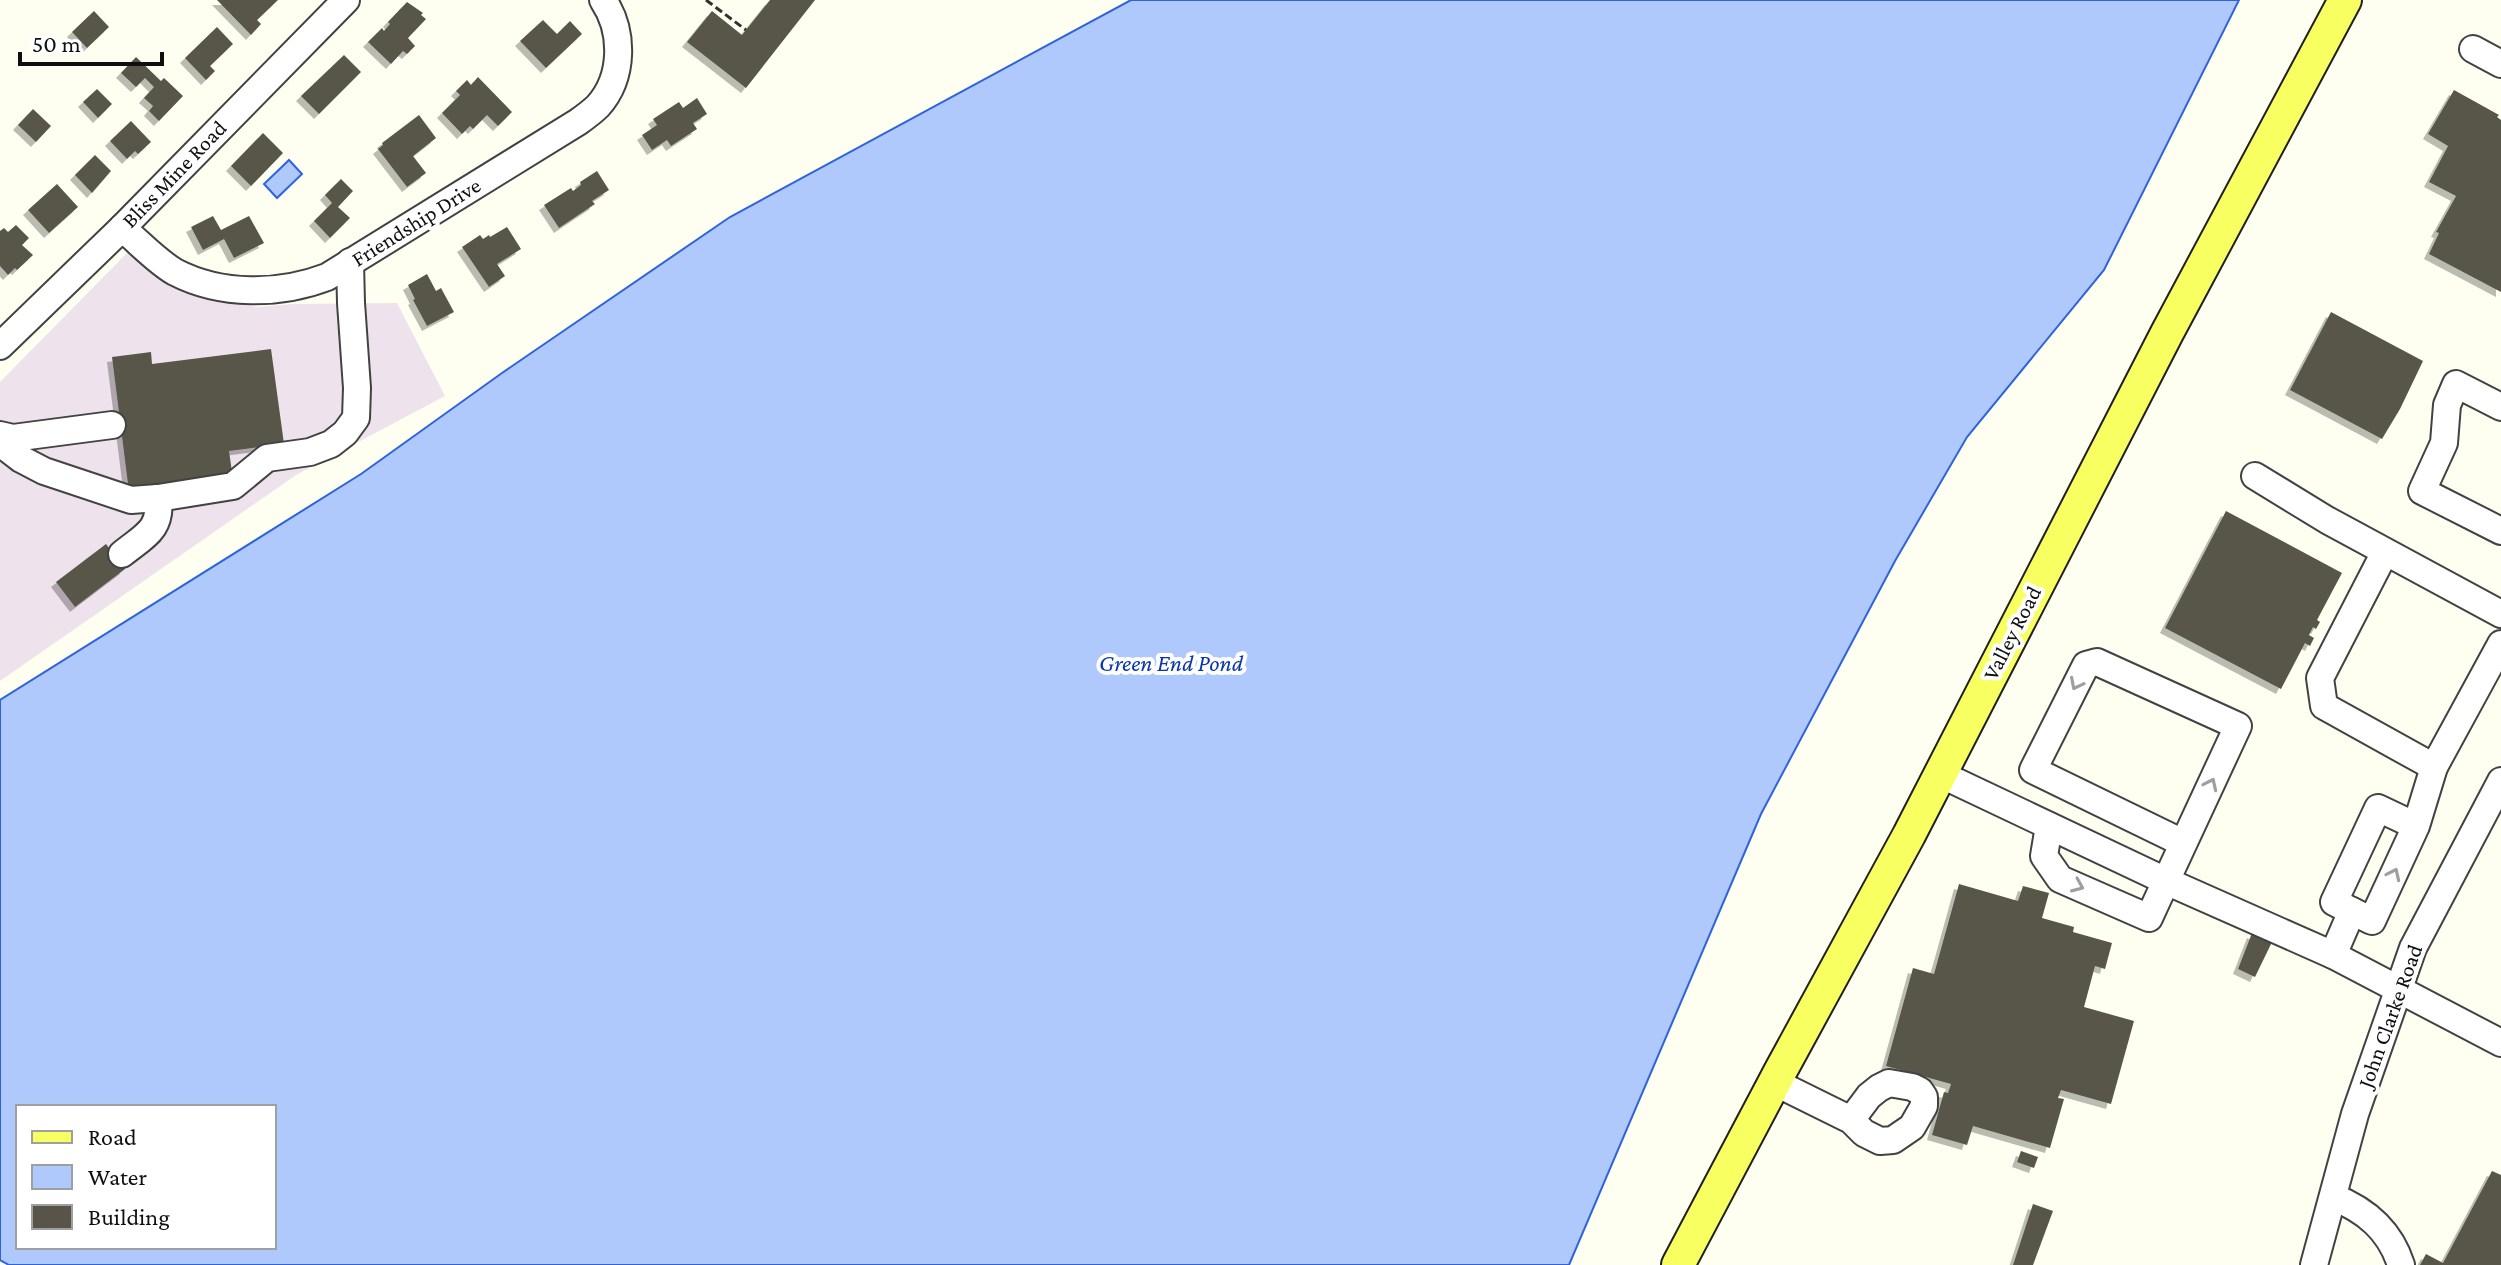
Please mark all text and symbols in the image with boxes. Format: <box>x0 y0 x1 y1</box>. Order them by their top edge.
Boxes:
scale bar <box>20 16 162 66</box>
text: 50 m <box>32 30 81 57</box>
street label: Bliss Mine Road <box>117 115 232 233</box>
street label: Friendship Drive <box>347 172 485 272</box>
street label: Valley Road <box>1978 582 2046 684</box>
water label: Green End Pond <box>1099 649 1244 676</box>
one-way arrow <box>2071 676 2086 691</box>
one-way arrow <box>2201 778 2217 793</box>
one-way arrow <box>2384 867 2400 882</box>
one-way arrow <box>2070 877 2084 893</box>
street label: John Clarke Road <box>2352 941 2428 1093</box>
legend <box>16 1105 276 1249</box>
text: Road <box>88 1123 137 1150</box>
text: Water <box>88 1163 147 1190</box>
text: Building <box>88 1203 170 1230</box>

